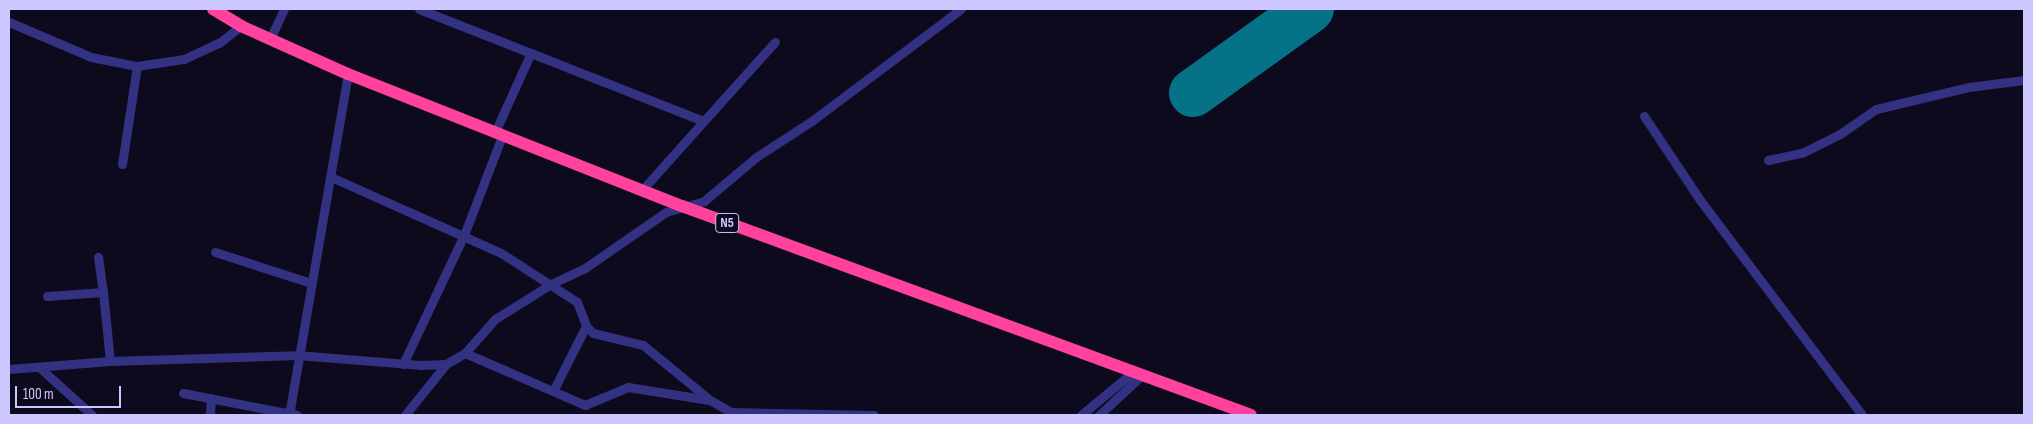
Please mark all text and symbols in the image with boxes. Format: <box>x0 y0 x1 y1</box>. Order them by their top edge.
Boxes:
road number: N5 <box>714 212 740 234</box>
scale bar <box>18 376 124 408</box>
text: 100 m <box>23 385 54 404</box>

